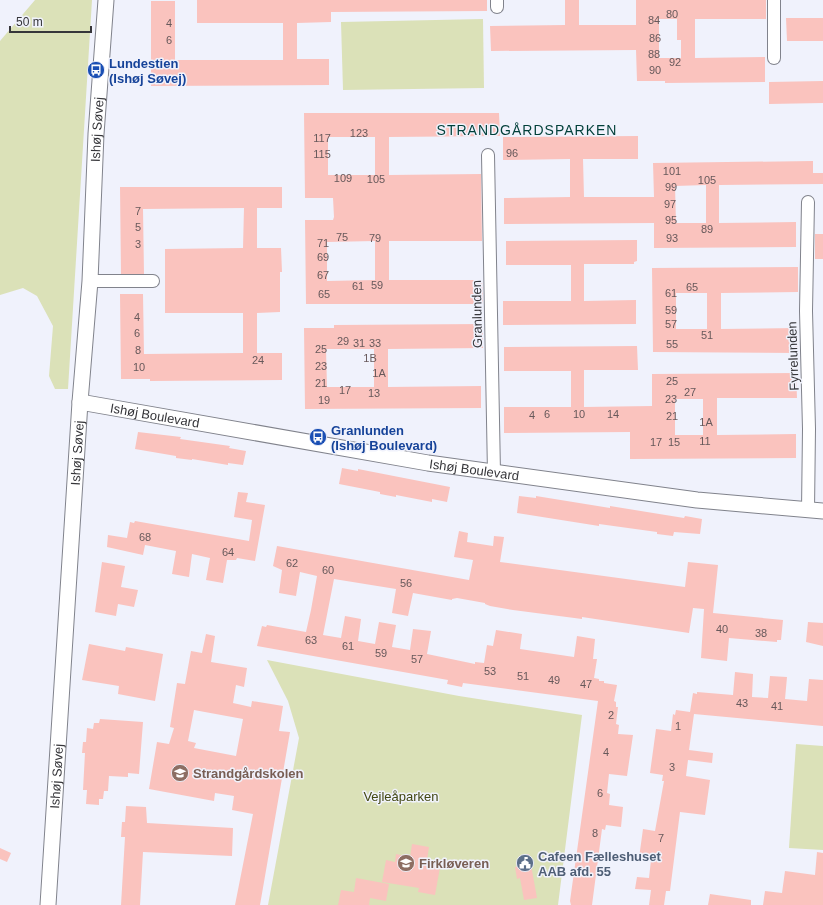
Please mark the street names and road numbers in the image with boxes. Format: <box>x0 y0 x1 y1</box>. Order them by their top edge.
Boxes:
street label: Ishøj Søvej <box>87 96 106 162</box>
street label: Granlunden <box>469 280 485 348</box>
street label: Fyrrelunden <box>784 321 802 391</box>
street label: Ishøj Boulevard <box>109 400 201 430</box>
street label: Ishøj Søvej <box>67 420 86 486</box>
street label: Ishøj Boulevard <box>428 456 520 483</box>
street label: Ishøj Søvej <box>47 743 66 809</box>

